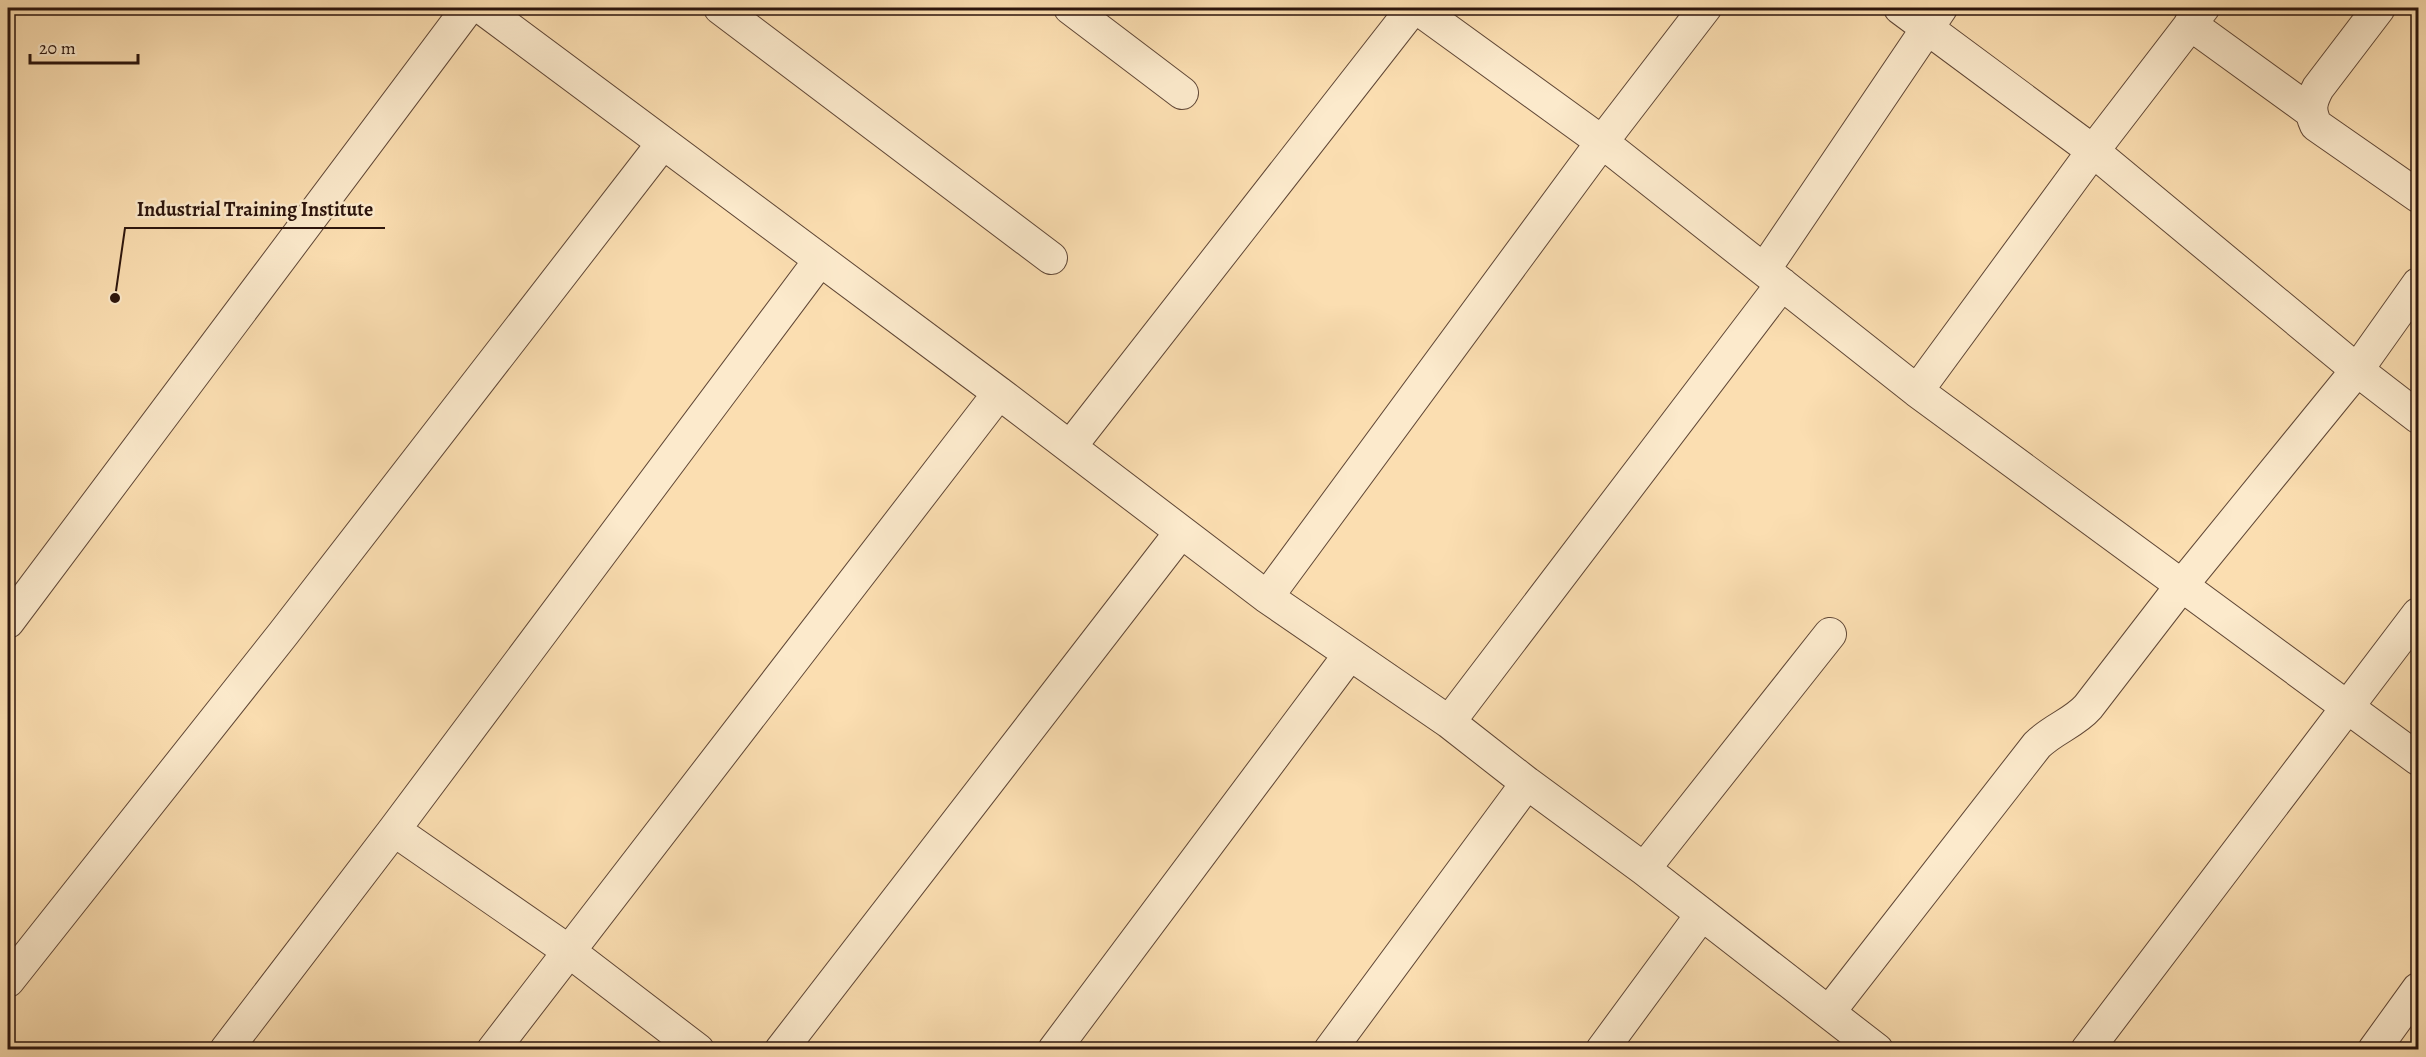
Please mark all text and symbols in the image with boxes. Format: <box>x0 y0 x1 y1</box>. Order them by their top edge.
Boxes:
scale bar <box>30 27 138 65</box>
text: 20 m <box>39 36 76 60</box>
callout: Industrial Training Institute <box>125 190 385 228</box>
text: Industrial Training Institute <box>137 196 373 223</box>

